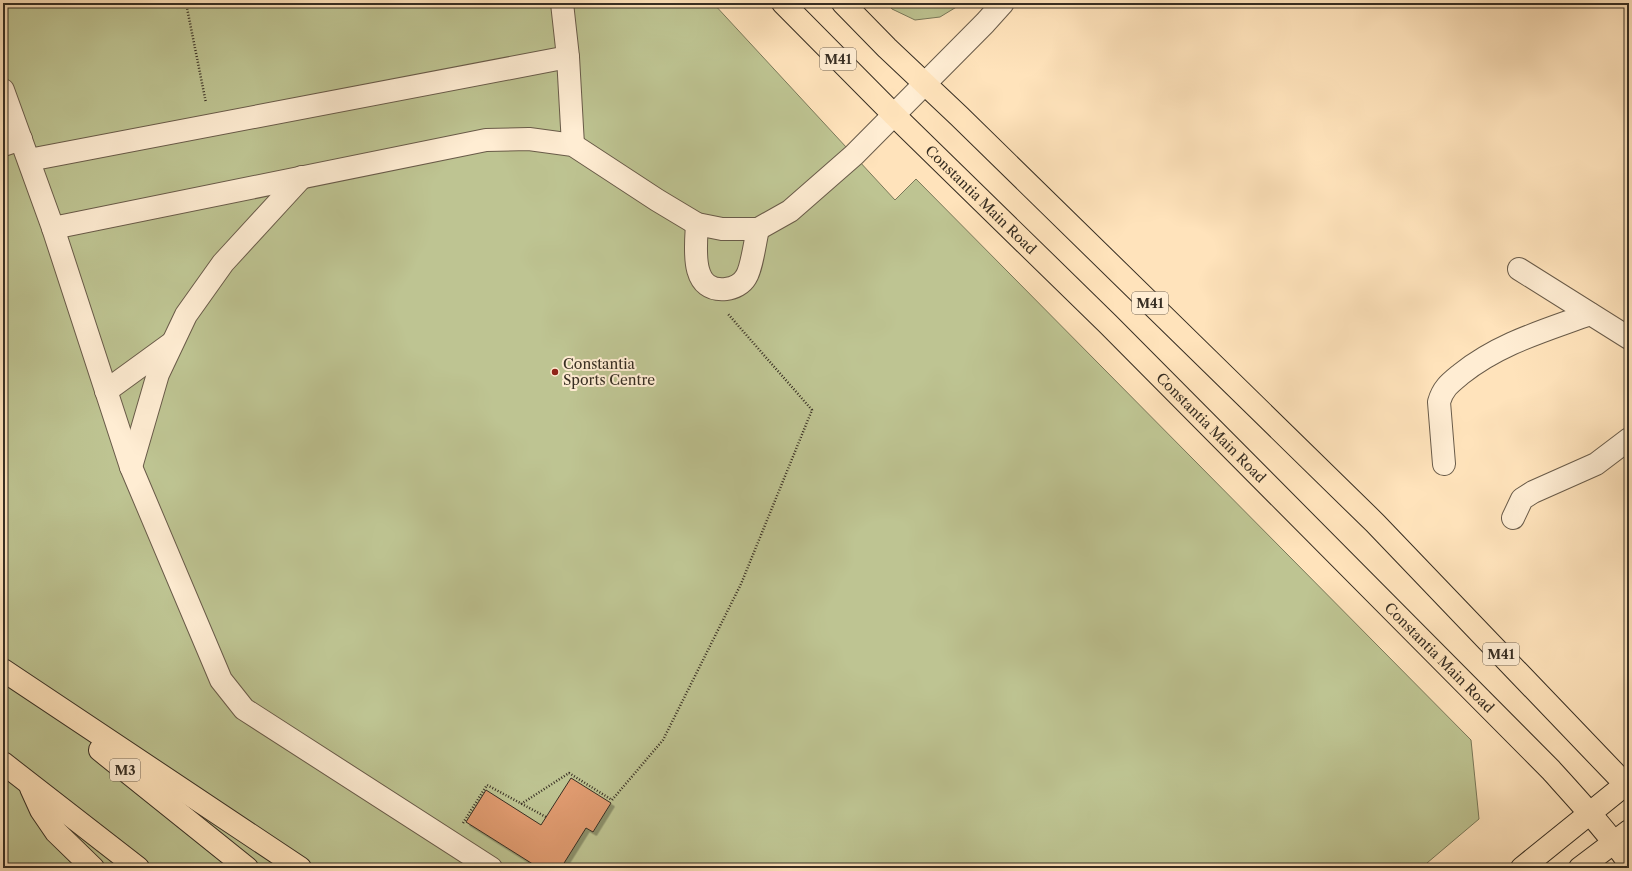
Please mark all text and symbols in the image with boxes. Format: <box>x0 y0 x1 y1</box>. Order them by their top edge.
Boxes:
road number: M41 <box>820 48 856 70</box>
street label: Constantia Main Road <box>921 142 1040 258</box>
road number: M41 <box>1132 292 1168 314</box>
place label: Constantia Sports Centre <box>563 355 655 389</box>
marker: Constantia Sports Centre <box>550 367 560 377</box>
street label: Constantia Main Road <box>1152 369 1270 487</box>
street label: Constantia Main Road <box>1381 599 1498 717</box>
road number: M41 <box>1483 643 1519 665</box>
road number: M3 <box>110 759 140 781</box>

